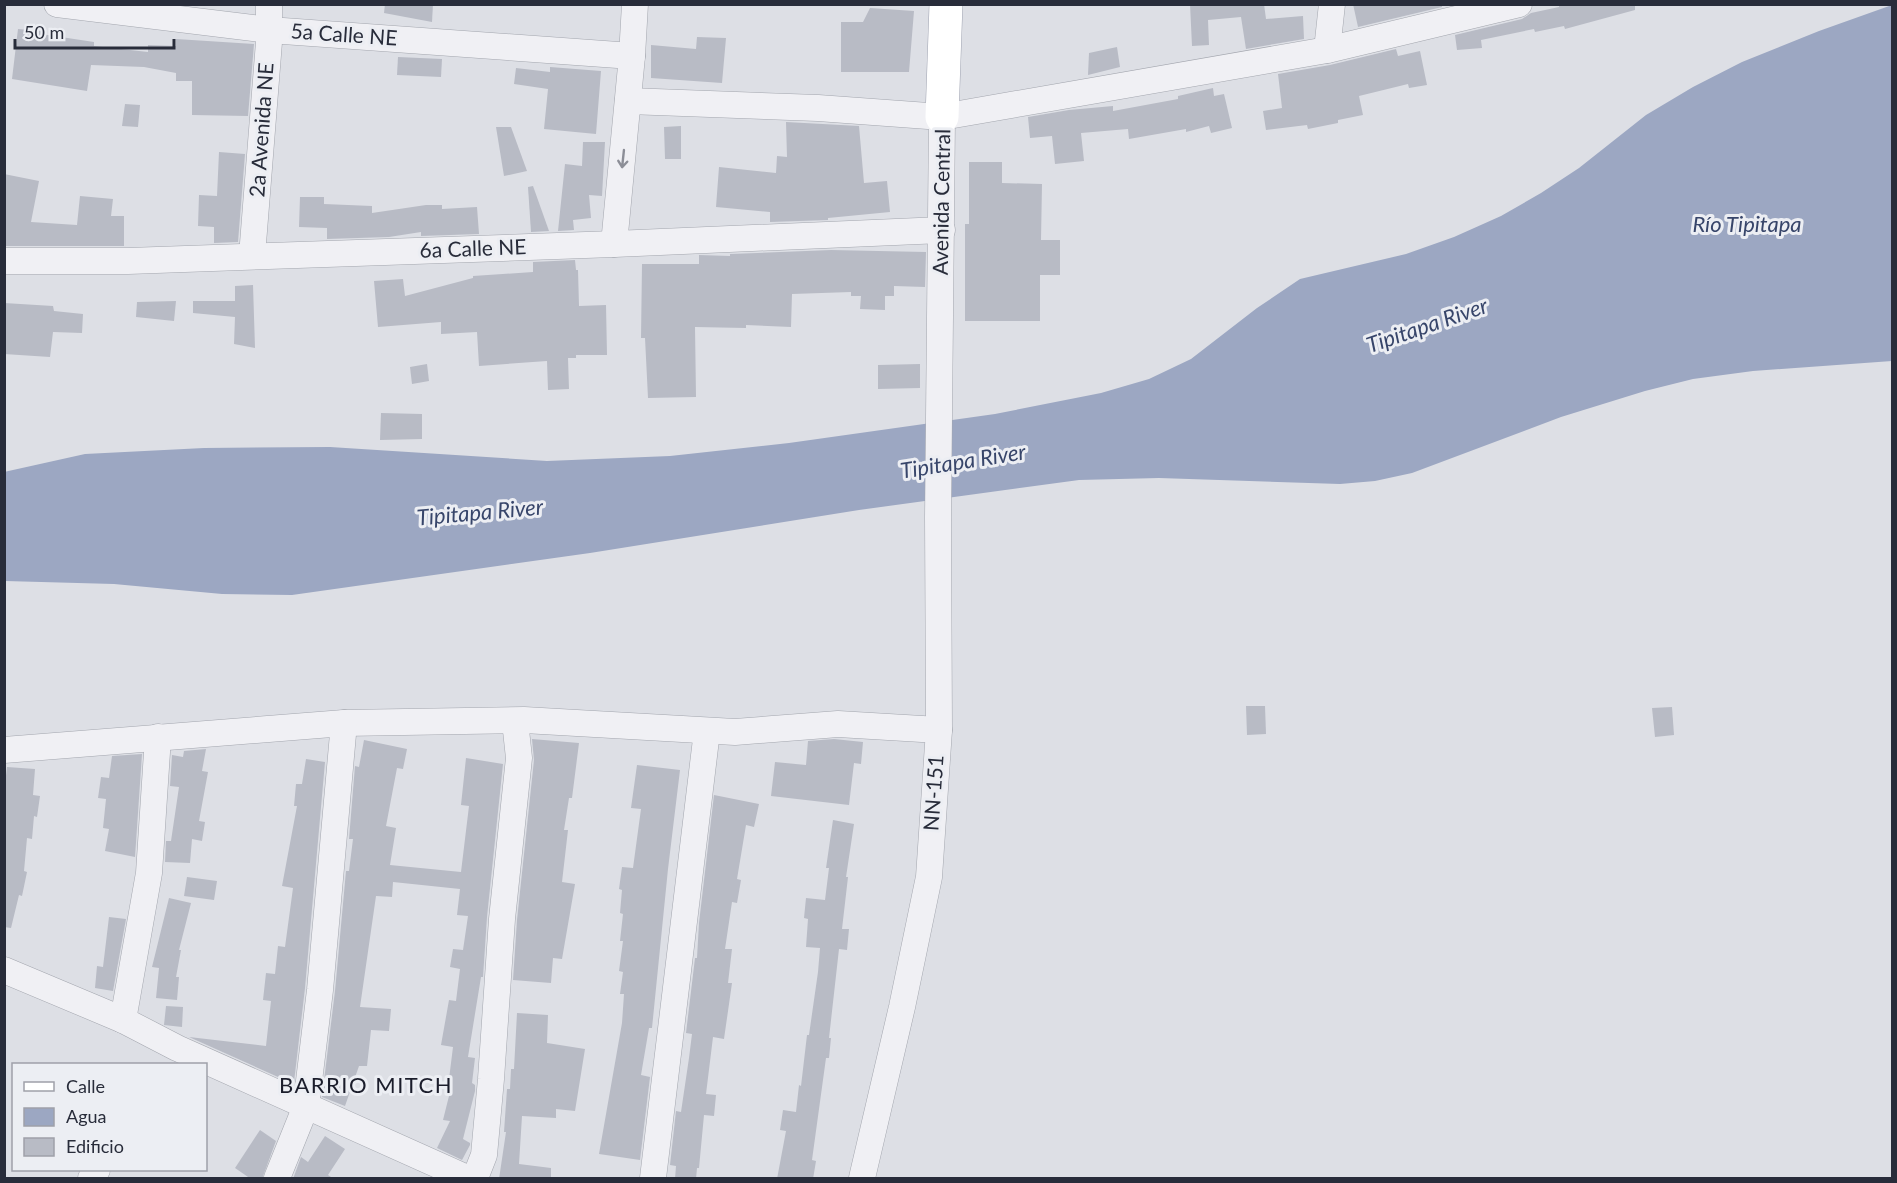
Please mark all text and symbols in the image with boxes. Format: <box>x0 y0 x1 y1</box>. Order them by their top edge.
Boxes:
scale bar <box>15 12 174 50</box>
street label: 5a Calle NE <box>290 17 398 50</box>
text: 50 m <box>24 21 64 43</box>
street label: 2a Avenida NE <box>243 62 278 198</box>
street label: Avenida Central <box>927 129 954 275</box>
one-way arrow <box>617 149 628 169</box>
water label: Río Tipitapa <box>1692 210 1802 237</box>
street label: 6a Calle NE <box>419 233 527 262</box>
water label: Tipitapa River <box>1363 291 1492 358</box>
water label: Tipitapa River <box>898 437 1028 484</box>
water label: Tipitapa River <box>416 492 545 530</box>
street label: NN-151 <box>917 754 948 832</box>
legend <box>12 1063 207 1171</box>
district label: BARRIO MITCH <box>279 1071 453 1098</box>
text: Calle <box>66 1075 105 1097</box>
text: Agua <box>66 1105 107 1127</box>
text: Edificio <box>66 1135 124 1157</box>

